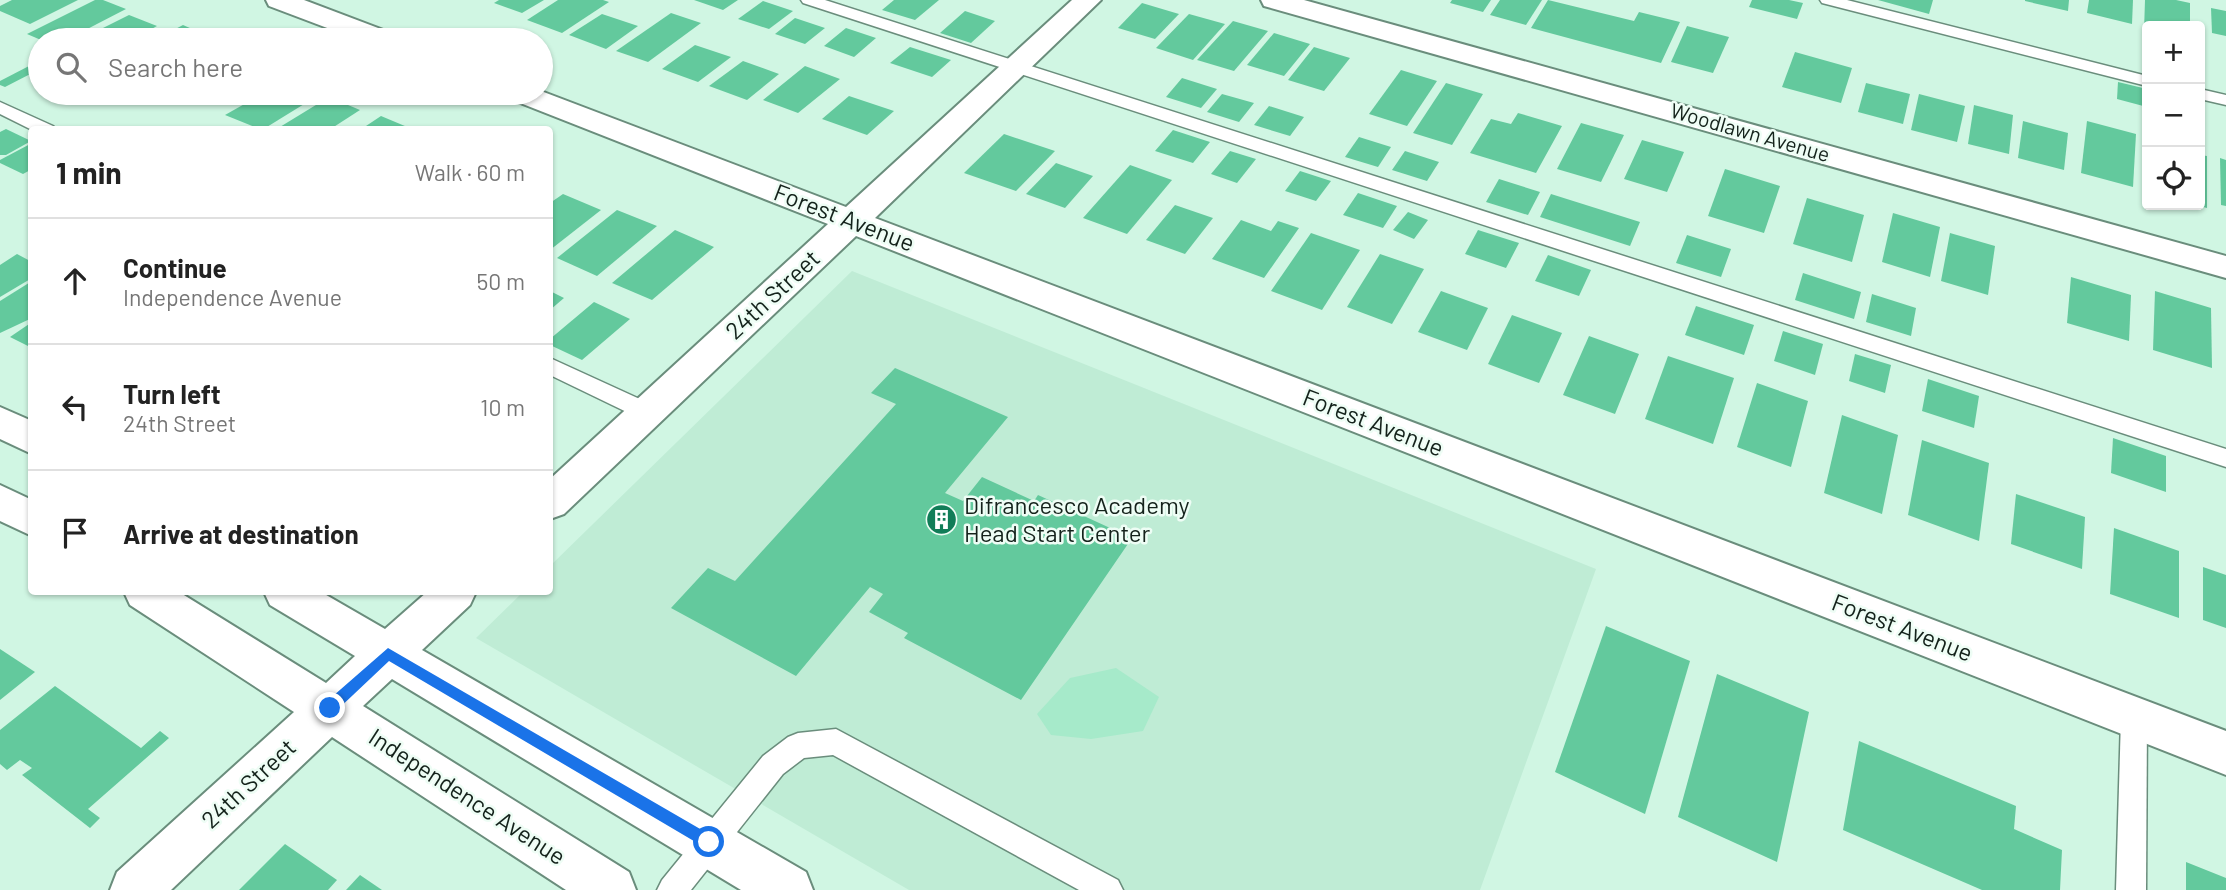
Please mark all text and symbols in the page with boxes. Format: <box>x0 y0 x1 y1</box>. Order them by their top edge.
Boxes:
map controls <box>2142 21 2205 210</box>
button: + <box>2142 21 2205 84</box>
search box <box>28 28 553 105</box>
icon: search <box>52 48 90 86</box>
text: Search here <box>108 51 243 82</box>
button: − <box>2142 84 2205 147</box>
street label: Woodlawn Avenue <box>1668 97 1833 166</box>
button: locate <box>2142 147 2205 210</box>
text: 1 min <box>56 154 122 190</box>
text: Walk · 60 m <box>415 158 525 186</box>
street label: Forest Avenue <box>770 176 919 257</box>
street label: 24th Street <box>719 243 825 345</box>
text: Continue <box>123 252 227 283</box>
icon: ahead <box>56 262 94 300</box>
text: 50 m <box>477 267 525 295</box>
text: Independence Avenue <box>123 283 342 311</box>
text: Turn left <box>123 378 221 409</box>
street label: Forest Avenue <box>1299 381 1448 462</box>
icon: left <box>56 388 94 426</box>
text: 10 m <box>480 393 525 421</box>
text: 24th Street <box>123 409 236 437</box>
place label: Difrancesco Academy Head Start Center <box>964 490 1190 547</box>
building icon: Difrancesco Academy Head Start Center <box>924 503 958 537</box>
icon: arrive <box>56 514 94 552</box>
text: Arrive at destination <box>123 518 359 549</box>
street label: Forest Avenue <box>1828 586 1977 667</box>
route end <box>314 692 345 723</box>
street label: Independence Avenue <box>364 721 572 870</box>
street label: 24th Street <box>195 732 301 834</box>
route start <box>693 826 724 857</box>

